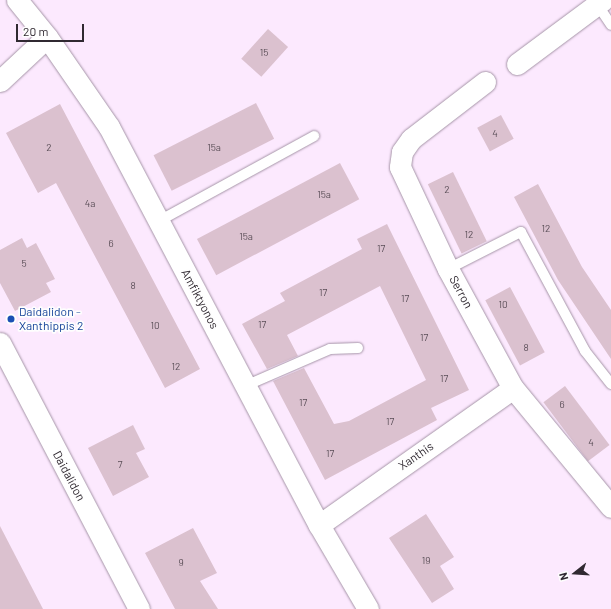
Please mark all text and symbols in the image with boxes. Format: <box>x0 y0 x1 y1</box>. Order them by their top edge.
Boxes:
scale bar <box>18 16 86 42</box>
text: 20 m <box>23 24 49 38</box>
house number: 15 <box>260 47 268 59</box>
house number: 4 <box>492 128 498 140</box>
house number: 2 <box>46 142 52 154</box>
house number: 15a <box>207 142 221 154</box>
house number: 2 <box>444 184 450 196</box>
house number: 15a <box>317 189 331 201</box>
house number: 4a <box>85 198 95 210</box>
house number: 12 <box>542 223 550 235</box>
house number: 12 <box>465 229 473 241</box>
house number: 15a <box>239 231 253 243</box>
house number: 6 <box>108 238 114 250</box>
house number: 17 <box>377 243 385 255</box>
house number: 5 <box>21 258 27 270</box>
street label: Amfiktyonos <box>178 267 222 331</box>
street label: Serron <box>446 273 476 311</box>
house number: 8 <box>130 280 136 292</box>
house number: 17 <box>319 287 327 299</box>
house number: 17 <box>401 293 409 305</box>
house number: 10 <box>498 299 508 311</box>
place label: Daidalidon - Xanthippis 2 <box>19 305 83 333</box>
marker: Daidalidon - Xanthippis 2 <box>6 314 16 324</box>
house number: 17 <box>258 319 266 331</box>
house number: 10 <box>150 320 160 332</box>
house number: 17 <box>420 332 428 344</box>
house number: 8 <box>523 342 529 354</box>
house number: 12 <box>172 361 180 373</box>
house number: 17 <box>440 373 448 385</box>
house number: 17 <box>299 397 307 409</box>
house number: 6 <box>559 399 565 411</box>
house number: 17 <box>386 416 394 428</box>
house number: 4 <box>588 437 594 449</box>
street label: Xanthis <box>396 439 436 473</box>
house number: 17 <box>326 448 334 460</box>
street label: Daidalidon <box>50 449 88 503</box>
house number: 7 <box>118 459 122 471</box>
north arrow <box>555 553 595 593</box>
house number: 19 <box>422 555 430 567</box>
house number: 9 <box>178 557 184 569</box>
text: N <box>556 571 570 582</box>

